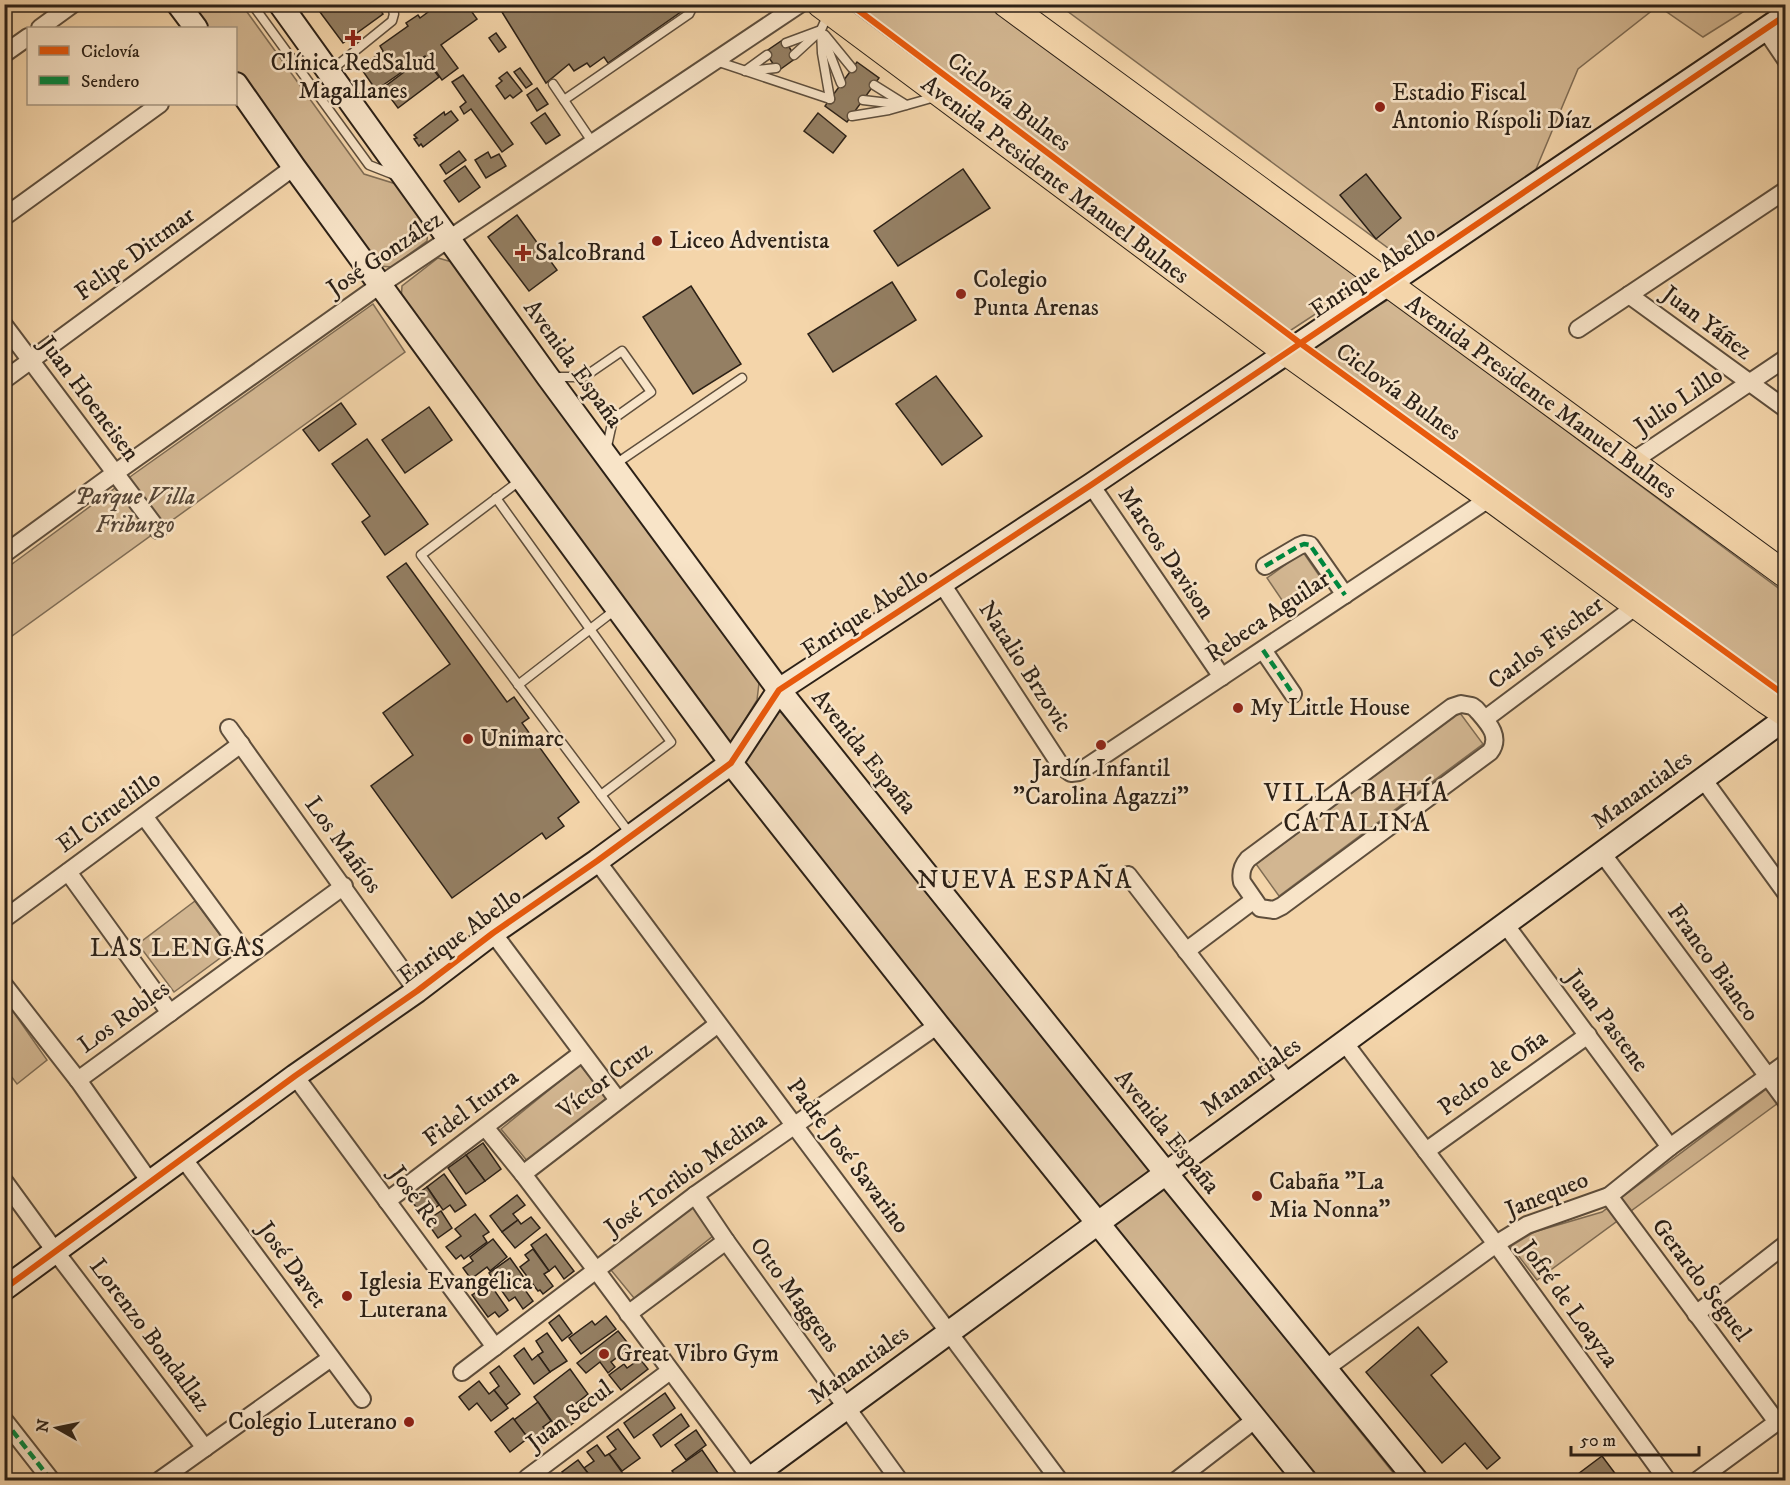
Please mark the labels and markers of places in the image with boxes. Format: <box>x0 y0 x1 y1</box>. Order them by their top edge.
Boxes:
marker: Clínica RedSalud Magallanes <box>344 29 362 47</box>
place label: Clínica RedSalud Magallanes <box>271 48 436 106</box>
place label: Estadio Fiscal Antonio Ríspoli Díaz <box>1392 78 1592 136</box>
marker: Estadio Fiscal Antonio Ríspoli Díaz <box>1373 100 1387 114</box>
place label: Liceo Adventista <box>669 226 830 256</box>
marker: Liceo Adventista <box>650 234 664 248</box>
place label: SalcoBrand <box>535 238 645 268</box>
marker: SalcoBrand <box>516 246 530 260</box>
place label: Colegio Punta Arenas <box>973 265 1099 323</box>
marker: Colegio Punta Arenas <box>954 287 968 301</box>
place label: My Little House <box>1250 693 1410 723</box>
marker: My Little House <box>1231 701 1245 715</box>
place label: Unimarc <box>480 724 564 754</box>
marker: Unimarc <box>461 732 475 746</box>
marker: Jardín Infantil "Carolina Agazzi" <box>1094 738 1108 752</box>
place label: Jardín Infantil "Carolina Agazzi" <box>1013 754 1189 812</box>
place label: Cabaña "La Mia Nonna" <box>1269 1167 1390 1225</box>
marker: Cabaña "La Mia Nonna" <box>1250 1189 1264 1203</box>
place label: Iglesia Evangélica Luterana <box>359 1267 533 1325</box>
marker: Iglesia Evangélica Luterana <box>340 1289 354 1303</box>
place label: Great Vibro Gym <box>616 1339 779 1369</box>
marker: Great Vibro Gym <box>597 1347 611 1361</box>
place label: Colegio Luterano <box>228 1407 397 1437</box>
marker: Colegio Luterano <box>402 1415 416 1429</box>

